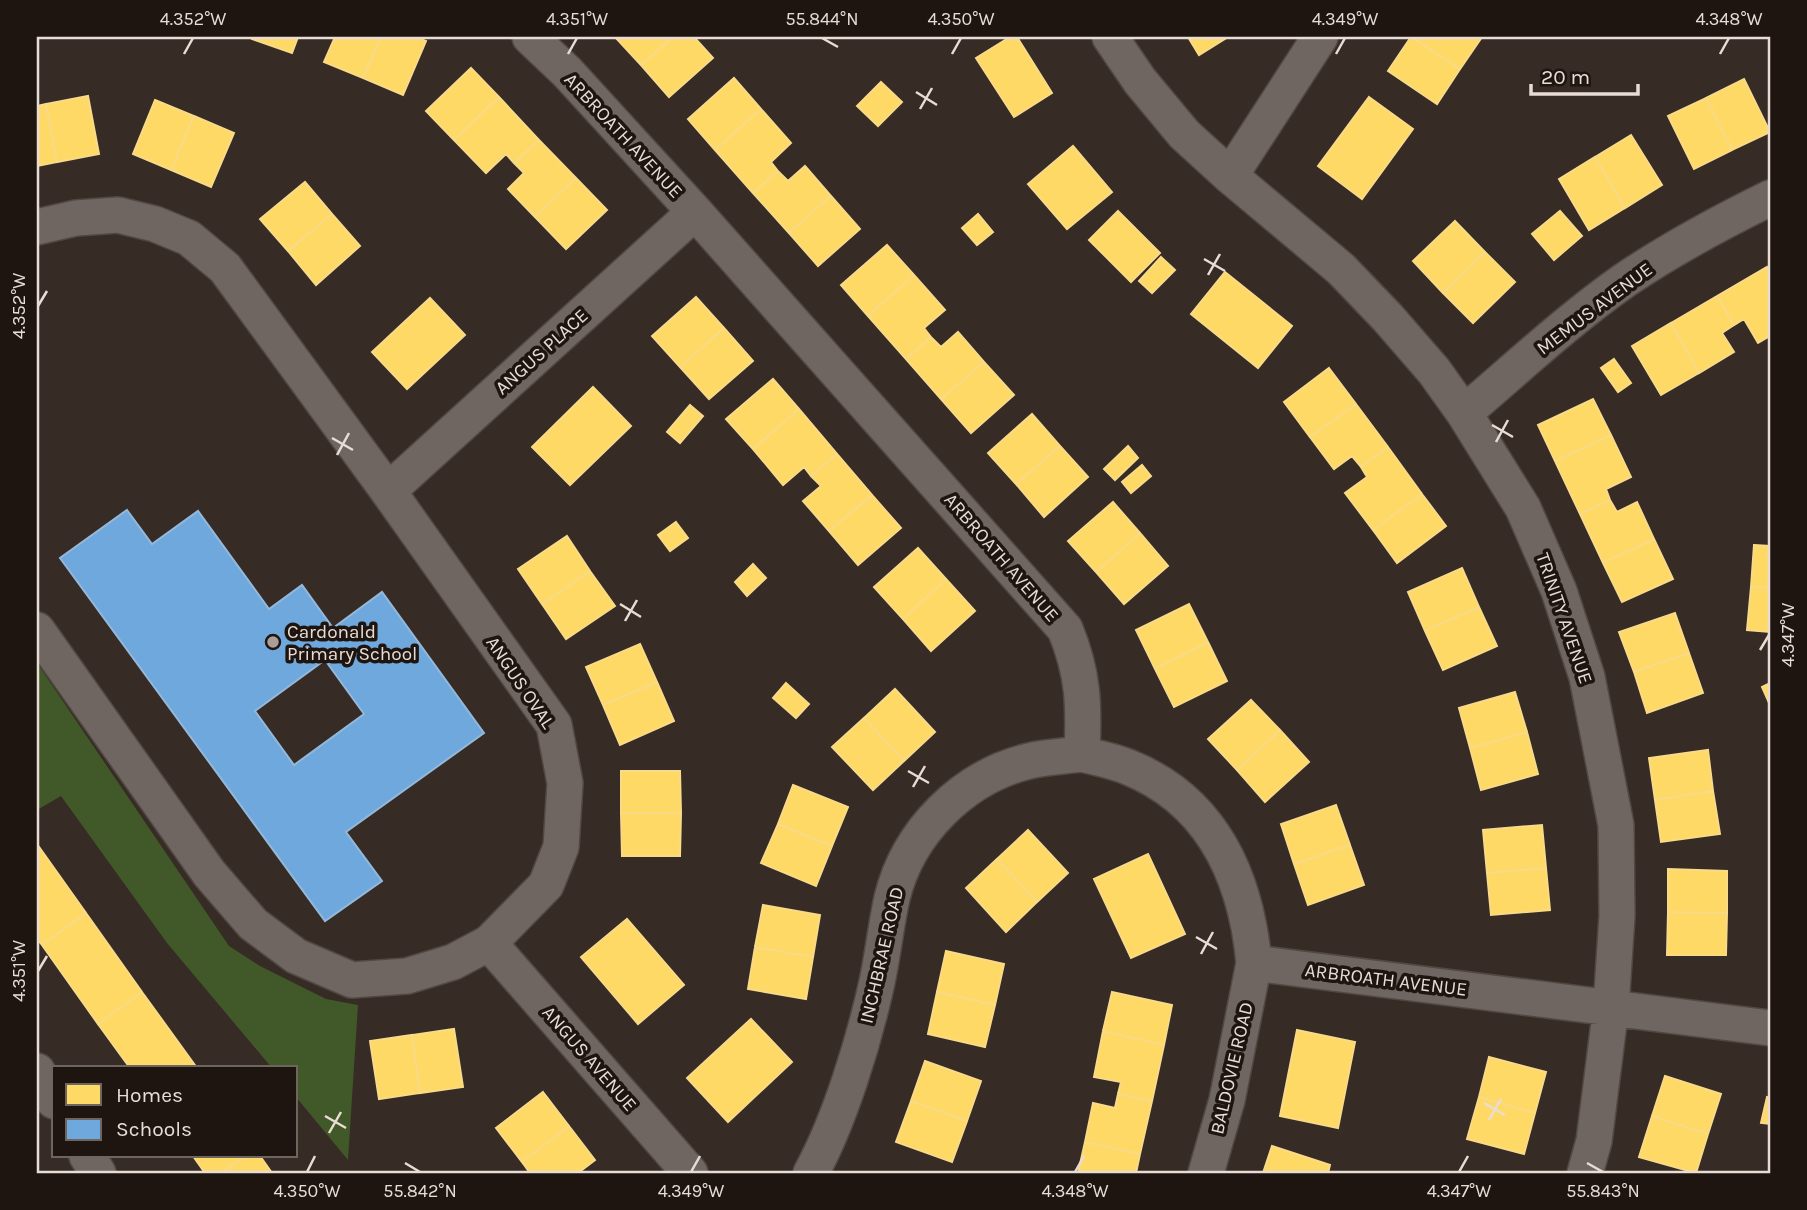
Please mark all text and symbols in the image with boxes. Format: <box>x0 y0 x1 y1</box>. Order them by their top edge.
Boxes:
text: 4.352°W <box>160 8 226 30</box>
text: 4.351°W <box>546 8 608 30</box>
text: 55.844°N <box>785 8 859 30</box>
text: 4.350°W <box>928 8 994 30</box>
text: 4.349°W <box>1312 8 1378 30</box>
text: 4.348°W <box>1695 8 1763 30</box>
scale bar <box>1531 52 1637 96</box>
text: 20 m <box>1541 65 1590 89</box>
street label: ARBROATH AVENUE <box>560 69 687 203</box>
street label: MEMUS AVENUE <box>1532 258 1657 359</box>
text: 4.352°W <box>8 273 30 339</box>
street label: ANGUS PLACE <box>491 304 593 399</box>
street label: ARBROATH AVENUE <box>939 489 1063 626</box>
street label: TRINITY AVENUE <box>1531 550 1597 687</box>
text: 4.347°W <box>1777 603 1799 667</box>
place label: Cardonald Primary School <box>287 621 417 665</box>
street label: ANGUS OVAL <box>481 632 559 733</box>
marker: Cardonald Primary School <box>265 634 281 650</box>
street label: INCHBRAE ROAD <box>856 885 908 1026</box>
text: 4.351°W <box>8 940 30 1002</box>
street label: ARBROATH AVENUE <box>1304 959 1468 1001</box>
street label: BALDOVIE ROAD <box>1206 1000 1258 1136</box>
street label: ANGUS AVENUE <box>538 1001 641 1116</box>
legend <box>52 1066 298 1158</box>
text: Homes <box>116 1083 183 1107</box>
text: Schools <box>116 1117 192 1141</box>
text: 4.350°W <box>274 1180 340 1202</box>
text: 55.842°N <box>383 1180 457 1202</box>
text: 4.349°W <box>658 1180 724 1202</box>
text: 4.348°W <box>1041 1180 1109 1202</box>
text: 4.347°W <box>1427 1180 1491 1202</box>
text: 55.843°N <box>1566 1180 1640 1202</box>

